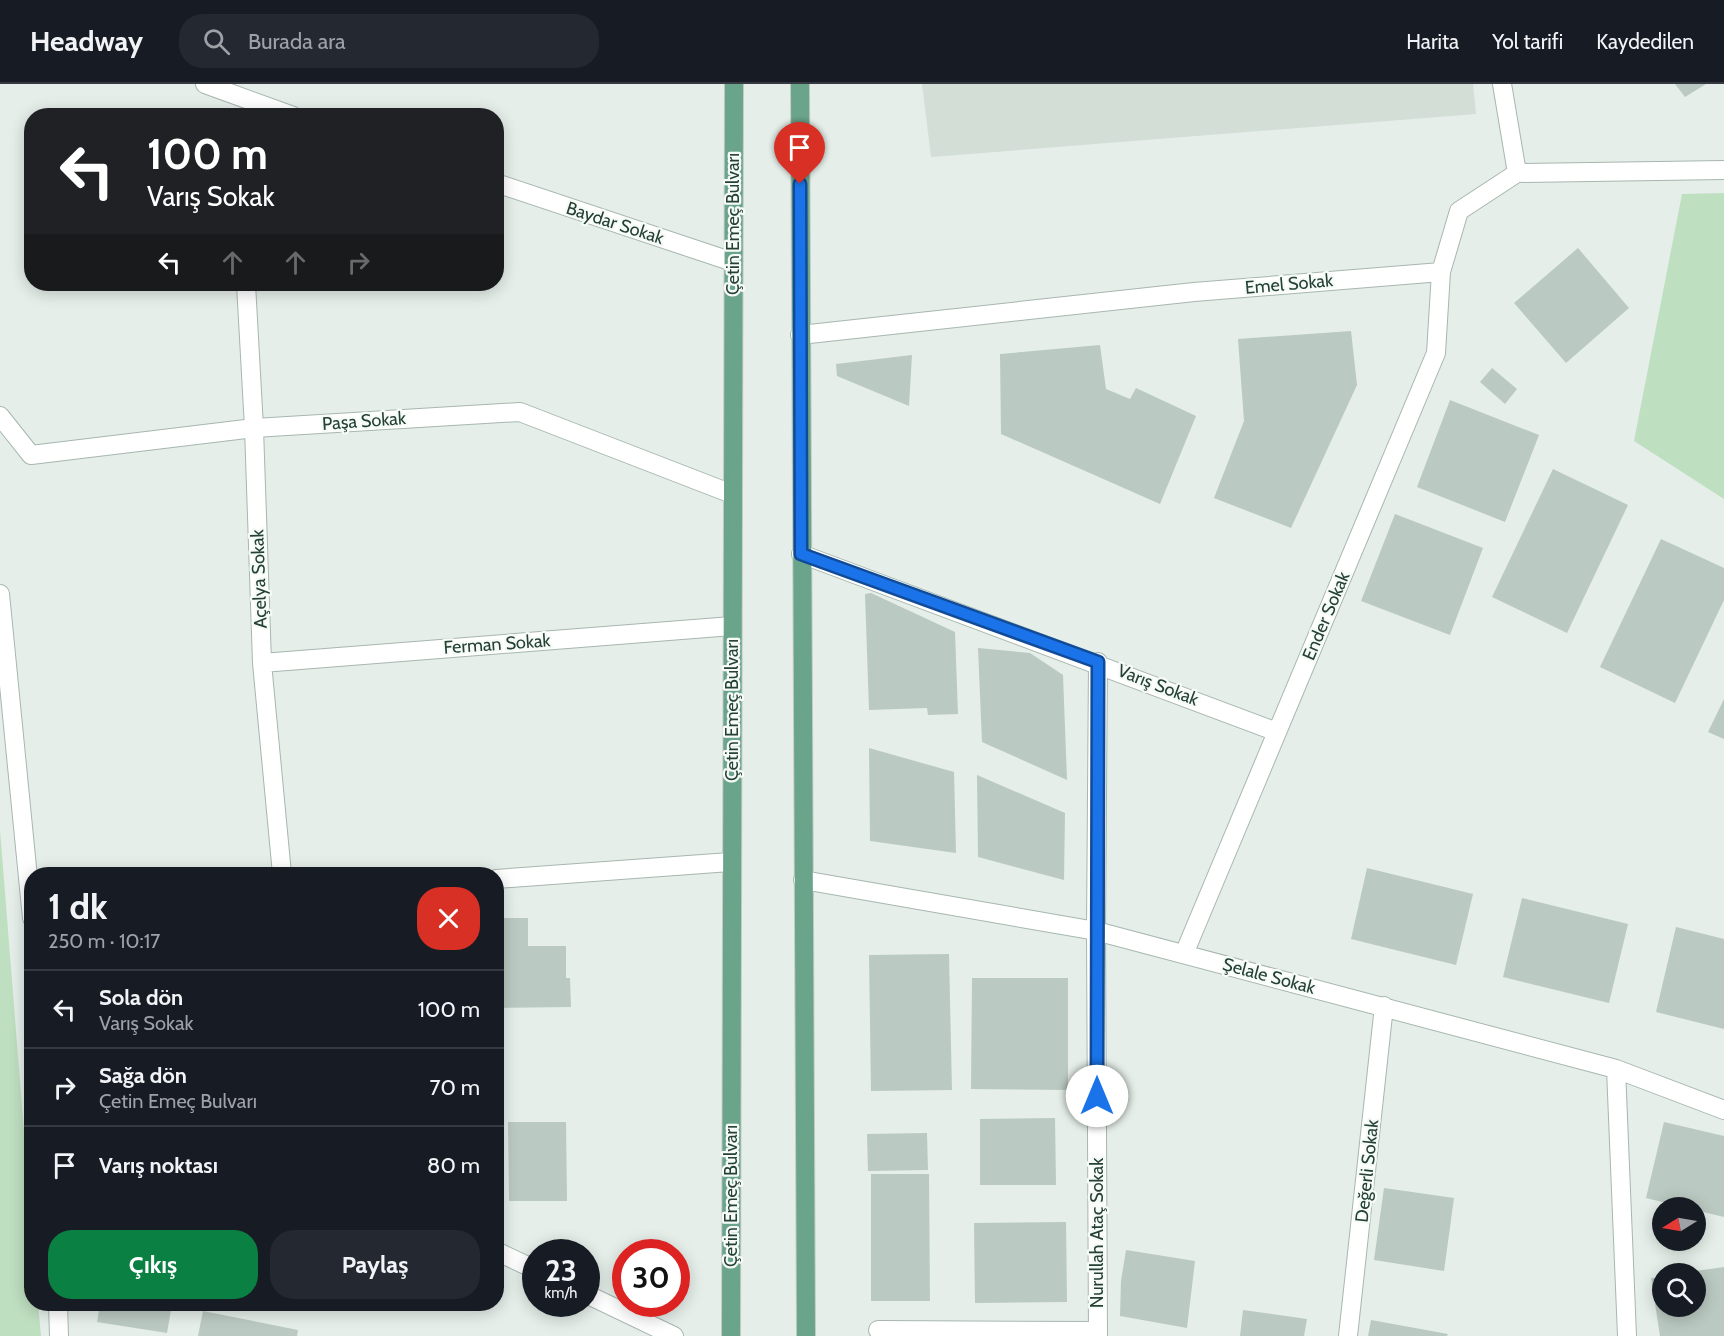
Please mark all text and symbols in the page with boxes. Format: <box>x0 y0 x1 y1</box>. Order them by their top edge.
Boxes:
search box <box>179 14 599 68</box>
text: Headway <box>30 24 143 58</box>
icon: search <box>200 25 233 58</box>
text: Burada ara <box>248 28 346 55</box>
text: Harita <box>1406 29 1459 54</box>
text: Yol tarifi <box>1492 29 1563 54</box>
text: Kaydedilen <box>1596 29 1694 54</box>
pin <box>774 122 825 184</box>
text: 100 m <box>147 128 268 180</box>
icon: arrive <box>783 131 816 164</box>
icon: left <box>48 132 126 210</box>
street label: Çetin Emeç Bulvarı <box>722 153 744 295</box>
text: Varış Sokak <box>147 180 275 213</box>
street label: Baydar Sokak <box>563 197 667 249</box>
icon: left <box>153 246 186 279</box>
icon: ahead <box>216 246 249 279</box>
icon: ahead <box>279 246 312 279</box>
icon: right <box>342 246 375 279</box>
street label: Emel Sokak <box>1244 269 1335 299</box>
street label: Paşa Sokak <box>321 407 408 435</box>
street label: Açelya Sokak <box>246 528 272 629</box>
street label: Ender Sokak <box>1298 568 1355 664</box>
street label: Ferman Sokak <box>443 629 552 659</box>
street label: Çetin Emeç Bulvarı <box>721 639 743 781</box>
street label: Varış Sokak <box>1114 659 1202 711</box>
text: 1 dk <box>48 884 107 928</box>
button: close <box>417 887 480 950</box>
text: 250 m · 10:17 <box>48 929 160 953</box>
street label: Şelale Sokak <box>1220 953 1319 999</box>
text: Sola dön <box>99 984 183 1011</box>
icon: left <box>48 993 81 1026</box>
text: 100 m <box>418 996 480 1023</box>
text: Varış Sokak <box>99 1011 193 1035</box>
text: Sağa dön <box>99 1062 187 1089</box>
position arrow <box>1065 1064 1129 1128</box>
icon: right <box>48 1071 81 1104</box>
text: 70 m <box>430 1074 480 1101</box>
text: Çetin Emeç Bulvarı <box>99 1089 257 1113</box>
street label: Değerli Sokak <box>1351 1118 1383 1224</box>
street label: Çetin Emeç Bulvarı <box>720 1125 742 1267</box>
icon: arrive <box>48 1149 81 1182</box>
text: Varış noktası <box>99 1152 218 1179</box>
text: 80 m <box>427 1152 480 1179</box>
street label: Nurullah Ataç Sokak <box>1086 1157 1108 1308</box>
north arrow <box>1652 1197 1706 1251</box>
map controls <box>1652 1197 1706 1317</box>
button: Çıkış <box>48 1230 258 1299</box>
button: Paylaş <box>270 1230 480 1299</box>
speed limit sign: 30 <box>612 1239 690 1317</box>
text: 23 <box>545 1252 577 1289</box>
button: search <box>1652 1263 1706 1317</box>
text: km/h <box>545 1284 577 1302</box>

